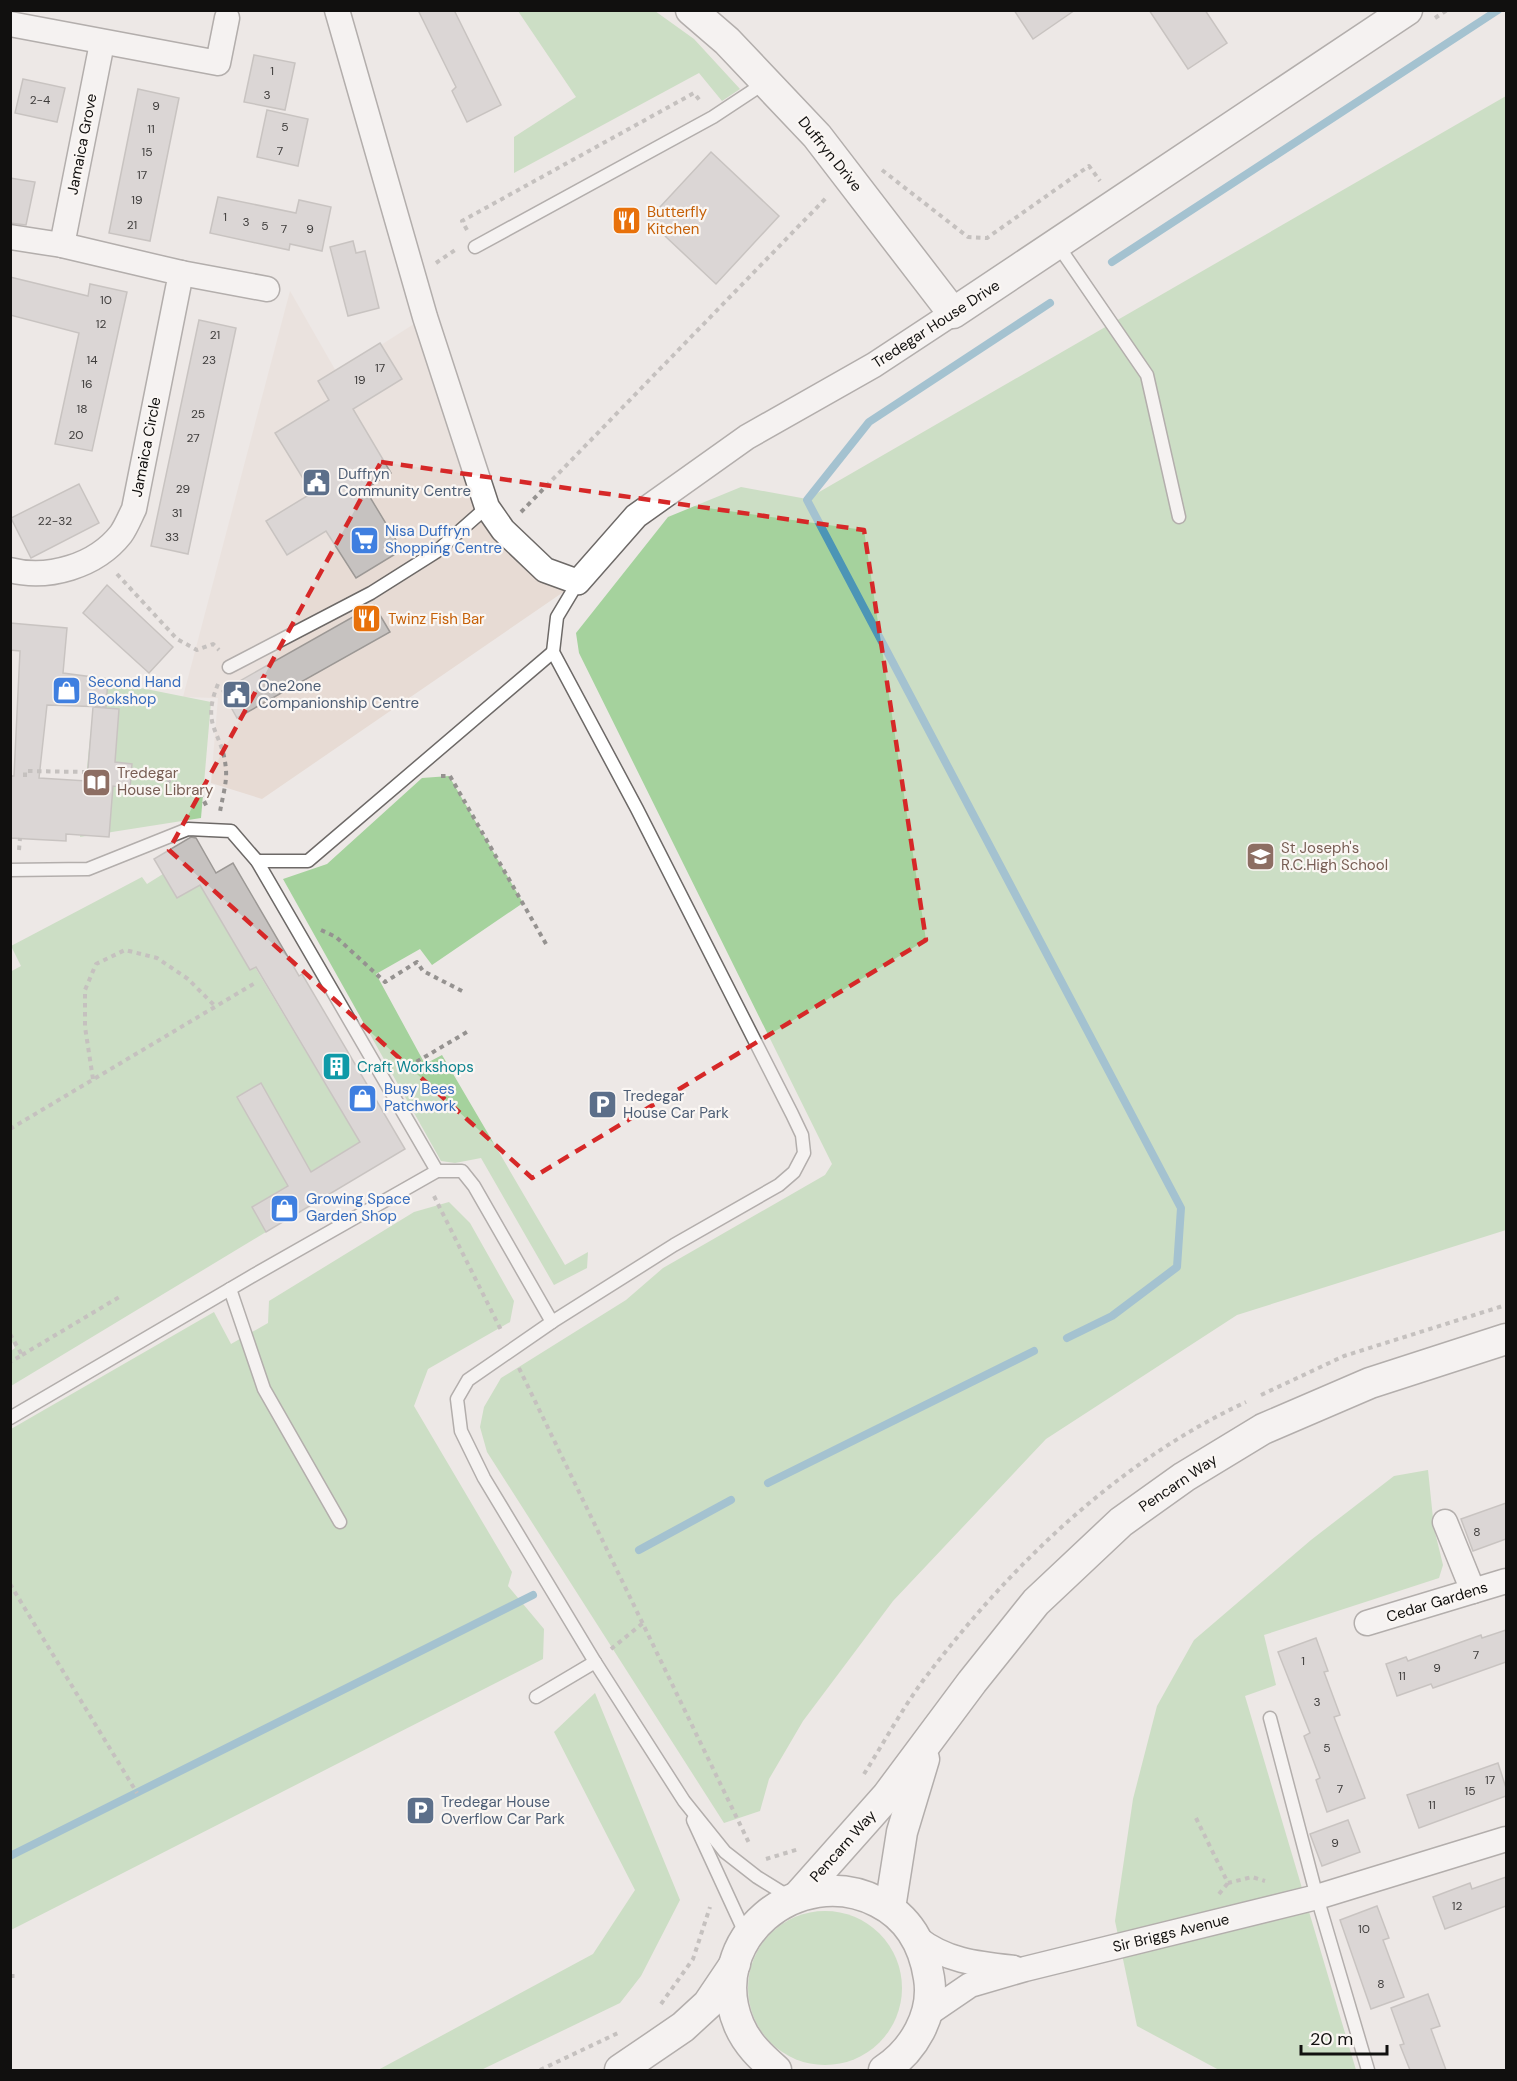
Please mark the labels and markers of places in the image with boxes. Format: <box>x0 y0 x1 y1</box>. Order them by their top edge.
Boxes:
place label: Butterfly Kitchen <box>647 202 708 239</box>
restaurant icon: Butterfly Kitchen <box>610 205 642 237</box>
place label: Duffryn Community Centre <box>338 464 471 501</box>
public building icon: Duffryn Community Centre <box>301 467 333 499</box>
place label: Nisa Duffryn Shopping Centre <box>385 521 502 558</box>
supermarket icon: Nisa Duffryn Shopping Centre <box>348 524 380 556</box>
restaurant icon: Twinz Fish Bar <box>351 603 383 635</box>
place label: Twinz Fish Bar <box>388 609 485 629</box>
place label: Second Hand Bookshop <box>88 672 181 709</box>
shop icon: Second Hand Bookshop <box>51 675 83 707</box>
place label: One2one Companionship Centre <box>258 676 419 713</box>
public building icon: One2one Companionship Centre <box>221 679 253 711</box>
place label: Tredegar House Library <box>117 763 214 800</box>
library icon: Tredegar House Library <box>80 766 112 798</box>
place label: St Joseph's R.C.High School <box>1281 838 1388 875</box>
school or university icon: St Joseph's R.C.High School <box>1244 841 1276 873</box>
building icon: Craft Workshops <box>320 1051 352 1083</box>
place label: Craft Workshops <box>357 1057 474 1077</box>
place label: Busy Bees Patchwork <box>384 1079 457 1116</box>
shop icon: Busy Bees Patchwork <box>347 1082 379 1114</box>
place label: Tredegar House Car Park <box>623 1086 729 1123</box>
parking icon: Tredegar House Car Park <box>586 1089 618 1121</box>
place label: Growing Space Garden Shop <box>306 1189 411 1226</box>
shop icon: Growing Space Garden Shop <box>269 1192 301 1224</box>
place label: Tredegar House Overflow Car Park <box>441 1792 565 1829</box>
parking icon: Tredegar House Overflow Car Park <box>404 1795 436 1827</box>

